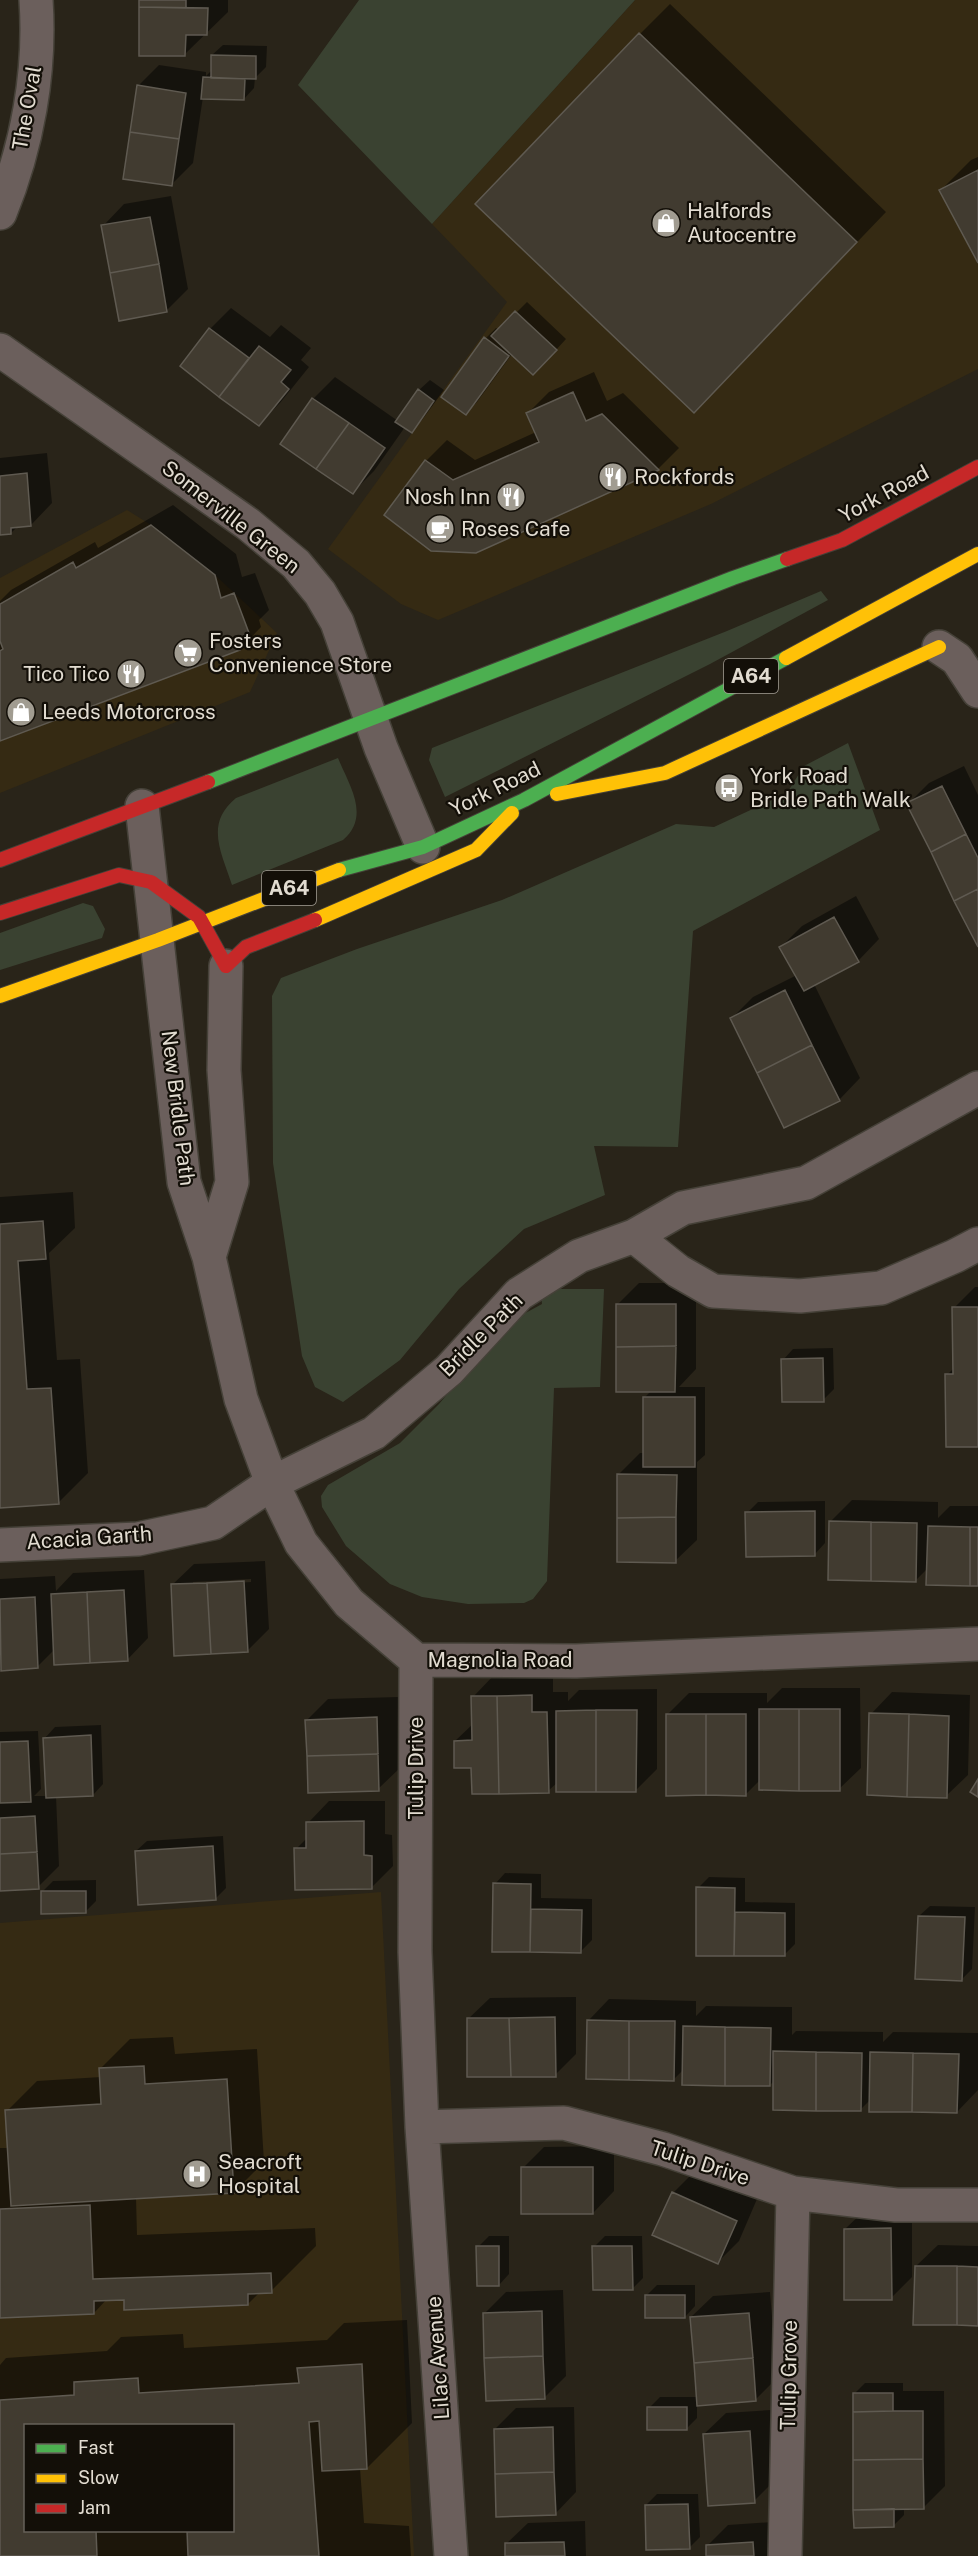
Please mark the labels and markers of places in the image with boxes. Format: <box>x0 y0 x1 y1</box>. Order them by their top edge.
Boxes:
place label: Halfords Autocentre <box>687 198 797 247</box>
shop icon: Halfords Autocentre <box>650 207 682 239</box>
restaurant icon: Rockfords <box>597 461 629 493</box>
place label: Rockfords <box>634 464 734 489</box>
restaurant icon: Nosh Inn <box>495 481 527 513</box>
place label: Nosh Inn <box>404 484 490 509</box>
cafe icon: Roses Cafe <box>424 513 456 545</box>
place label: Roses Cafe <box>461 516 570 541</box>
place label: Fosters Convenience Store <box>209 628 392 677</box>
supermarket icon: Fosters Convenience Store <box>172 637 204 669</box>
restaurant icon: Tico Tico <box>115 658 147 690</box>
place label: Tico Tico <box>23 661 110 686</box>
shop icon: Leeds Motorcross <box>5 696 37 728</box>
place label: Leeds Motorcross <box>42 699 216 724</box>
place label: York Road Bridle Path Walk <box>750 763 911 812</box>
bus stop icon: York Road Bridle Path Walk <box>713 772 745 804</box>
place label: Seacroft Hospital <box>218 2149 302 2198</box>
hospital icon: Seacroft Hospital <box>181 2158 213 2190</box>

